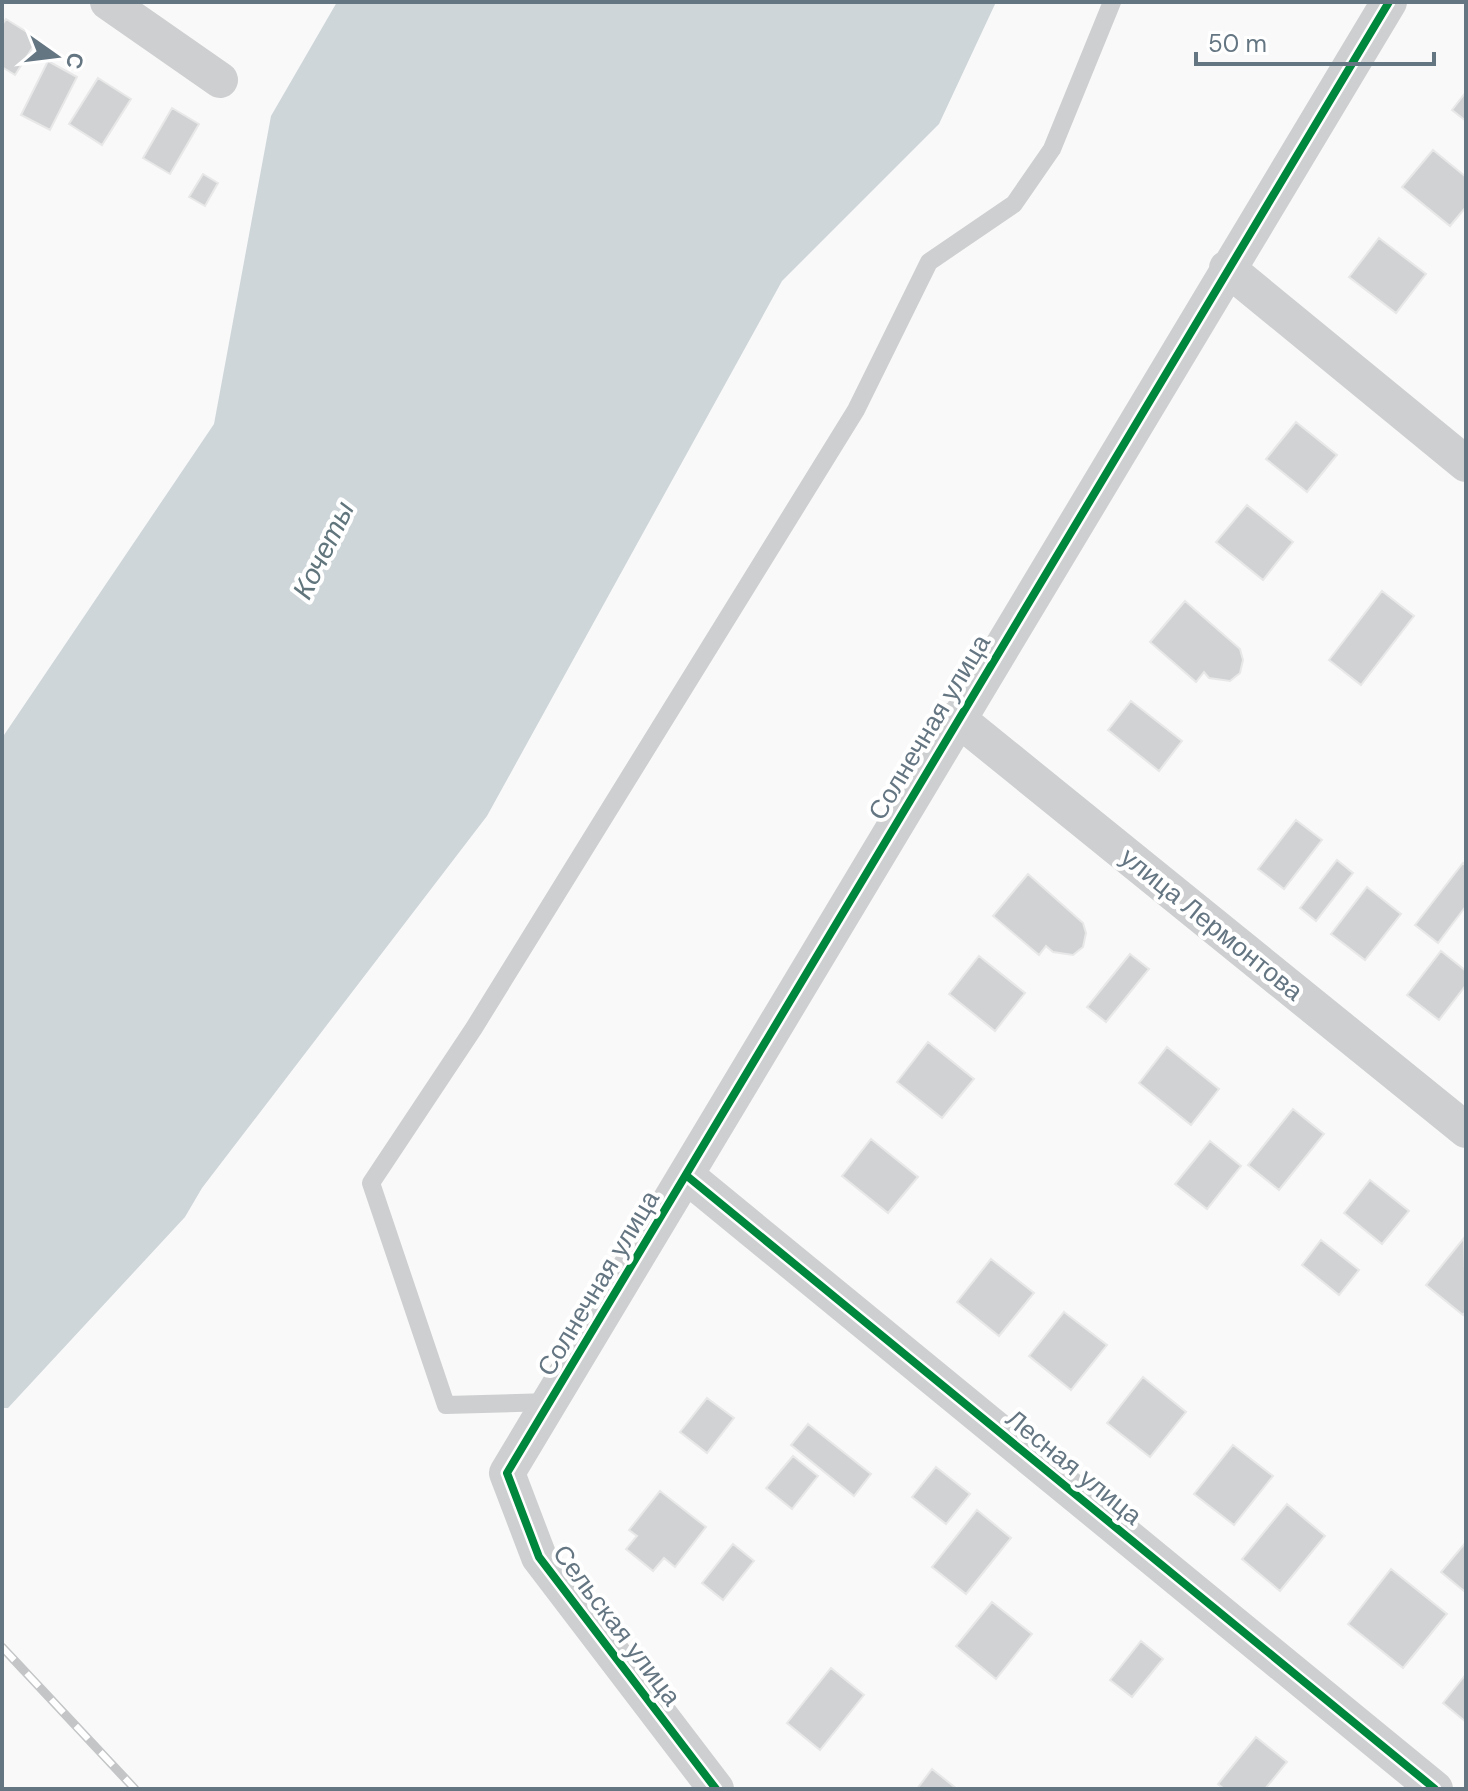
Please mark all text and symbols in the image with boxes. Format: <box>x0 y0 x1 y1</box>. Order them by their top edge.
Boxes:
north arrow <box>16 16 96 96</box>
scale bar <box>1196 16 1434 66</box>
text: 50 m <box>1208 28 1267 59</box>
text: С <box>59 50 91 72</box>
water label: Кочеты <box>284 495 363 605</box>
street label: Солнечная улица <box>860 628 998 826</box>
street label: улица Лермонтова <box>1114 840 1311 1008</box>
street label: Солнечная улица <box>529 1184 667 1382</box>
street label: Лесная улица <box>999 1402 1150 1533</box>
street label: Сельская улица <box>545 1538 689 1713</box>

